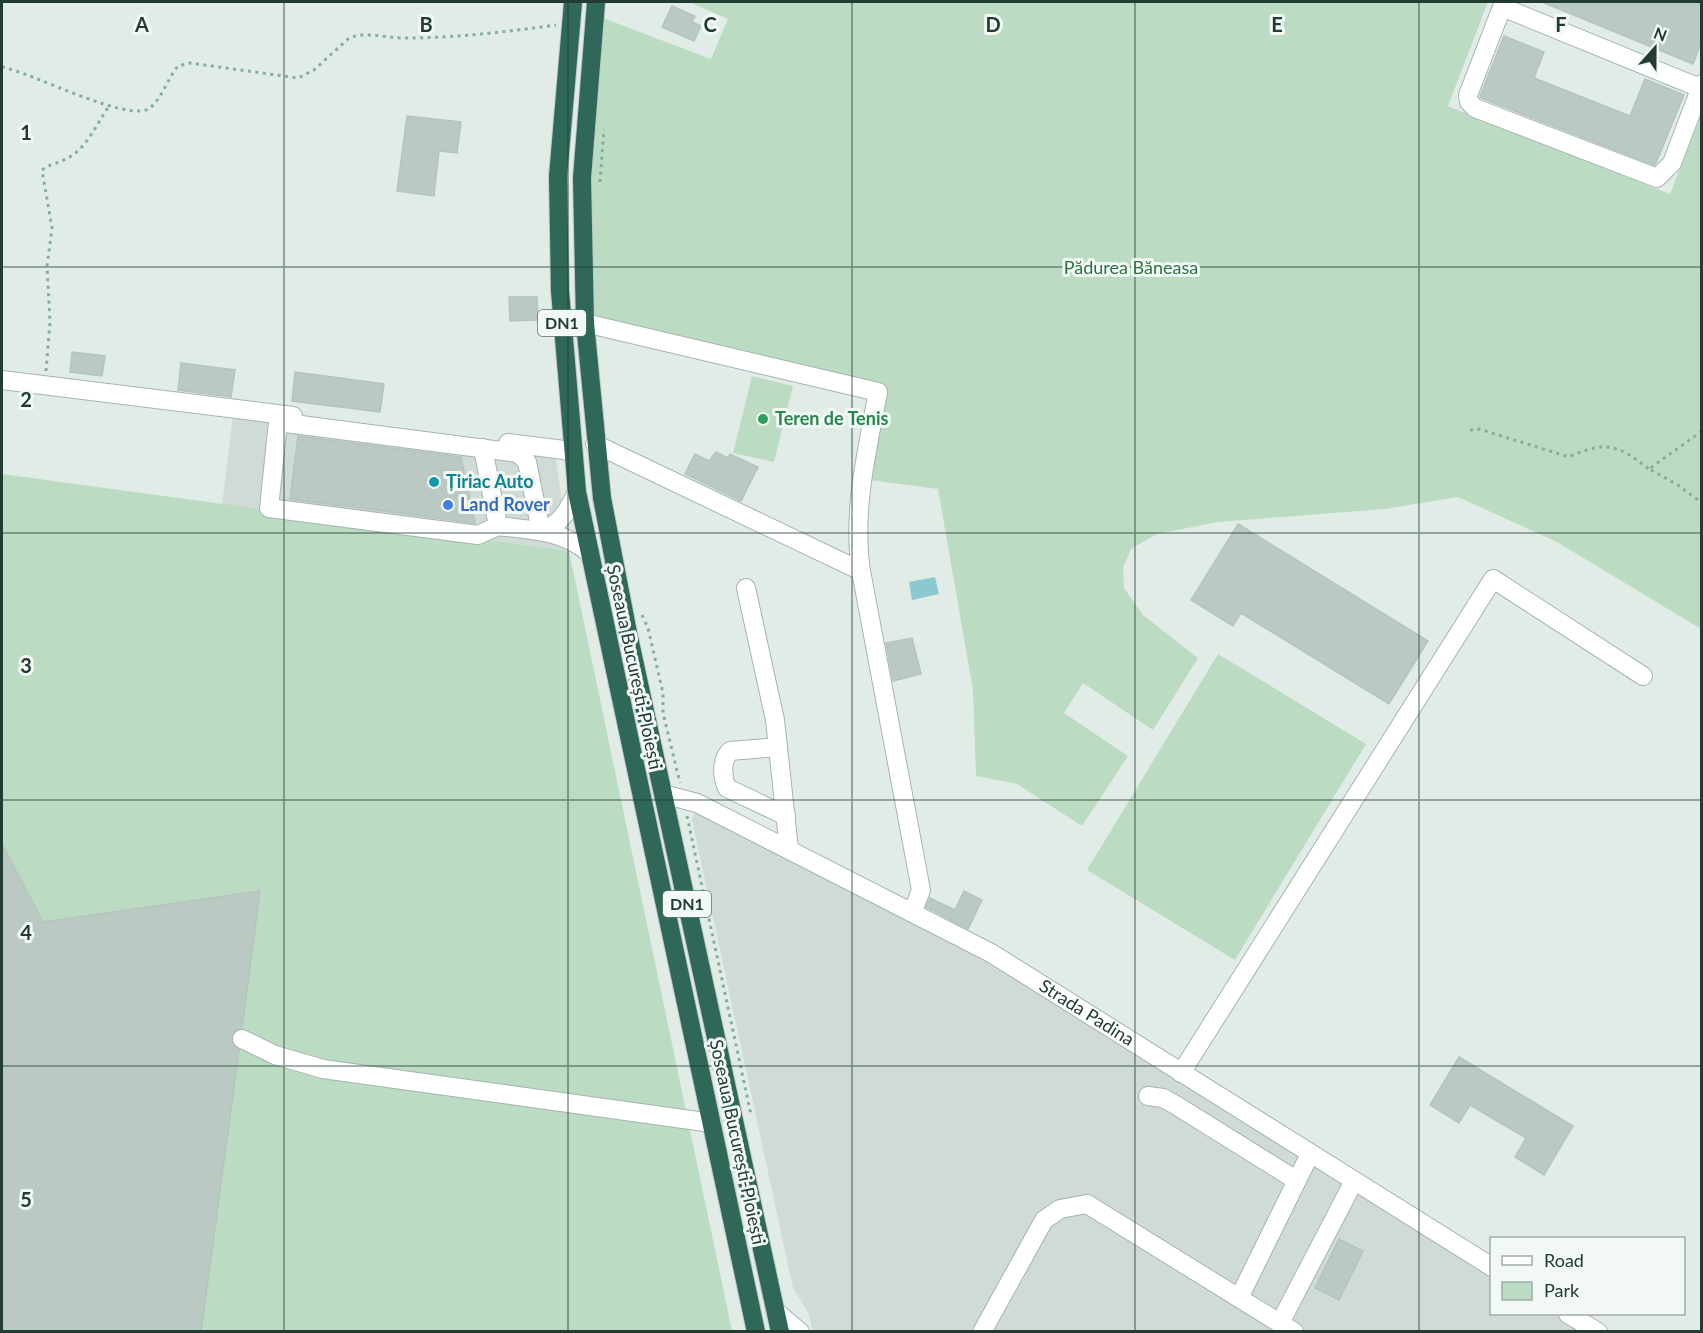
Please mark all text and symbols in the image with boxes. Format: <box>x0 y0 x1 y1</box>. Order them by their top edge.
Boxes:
text: A <box>134 12 149 36</box>
text: B <box>419 12 433 36</box>
text: C <box>703 12 717 36</box>
text: D <box>985 12 1001 36</box>
text: E <box>1271 12 1283 36</box>
text: F <box>1555 12 1567 36</box>
north arrow <box>1625 18 1685 78</box>
text: N <box>1651 22 1670 45</box>
text: 1 <box>20 120 32 144</box>
park label: Pădurea Băneasa <box>1064 256 1198 278</box>
road number: DN1 <box>538 310 586 336</box>
text: 2 <box>20 387 32 411</box>
place label: Teren de Tenis <box>775 407 888 429</box>
marker: Teren de Tenis <box>756 412 770 426</box>
place label: Țiriac Auto <box>446 470 534 492</box>
marker: Țiriac Auto <box>427 475 441 489</box>
place label: Land Rover <box>460 493 550 515</box>
marker: Land Rover <box>441 498 455 512</box>
street label: Șoseaua București-Ploiești <box>602 562 667 771</box>
text: 3 <box>20 653 32 677</box>
road number: DN1 <box>663 891 711 917</box>
text: 4 <box>20 920 32 944</box>
street label: Strada Padina <box>1036 974 1139 1050</box>
street label: Șoseaua București-Ploiești <box>705 1037 770 1246</box>
text: 5 <box>20 1187 32 1211</box>
legend <box>1490 1237 1685 1315</box>
text: Road <box>1544 1249 1584 1271</box>
text: Park <box>1544 1279 1580 1301</box>

